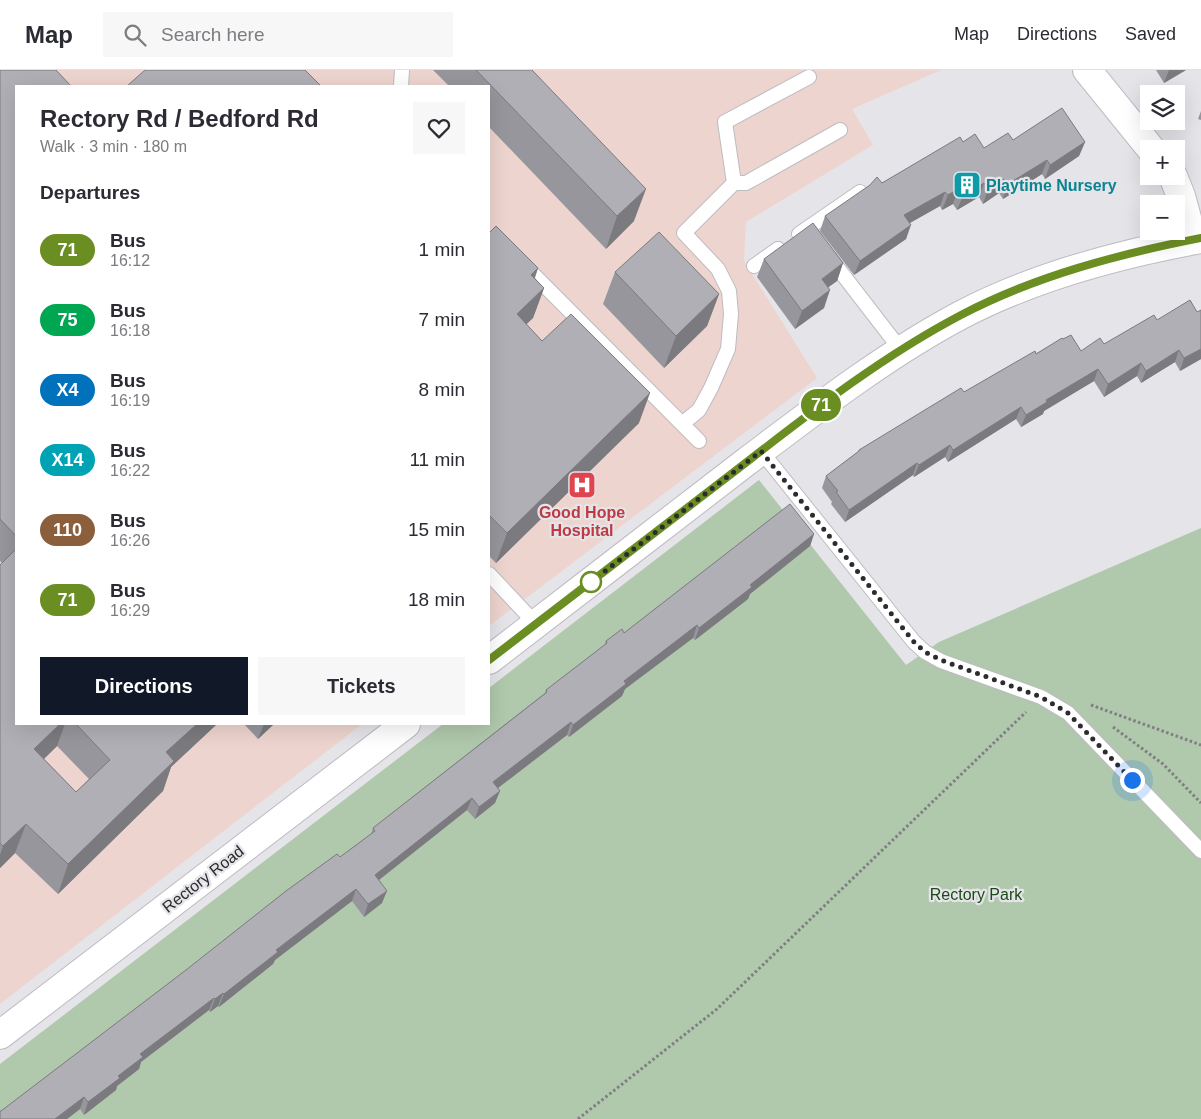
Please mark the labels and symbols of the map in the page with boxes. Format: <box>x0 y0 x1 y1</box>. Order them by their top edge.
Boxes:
building icon: Playtime Nursery <box>952 170 982 200</box>
place label: Playtime Nursery <box>986 177 1117 194</box>
line badge: 71 <box>798 389 844 421</box>
hospital icon: Good Hope Hospital <box>567 470 597 500</box>
place label: Good Hope Hospital <box>539 504 625 539</box>
unlabelled marker <box>580 571 602 593</box>
your location <box>1120 768 1145 793</box>
street label: Rectory Road <box>159 842 247 916</box>
park label: Rectory Park <box>930 886 1023 903</box>

